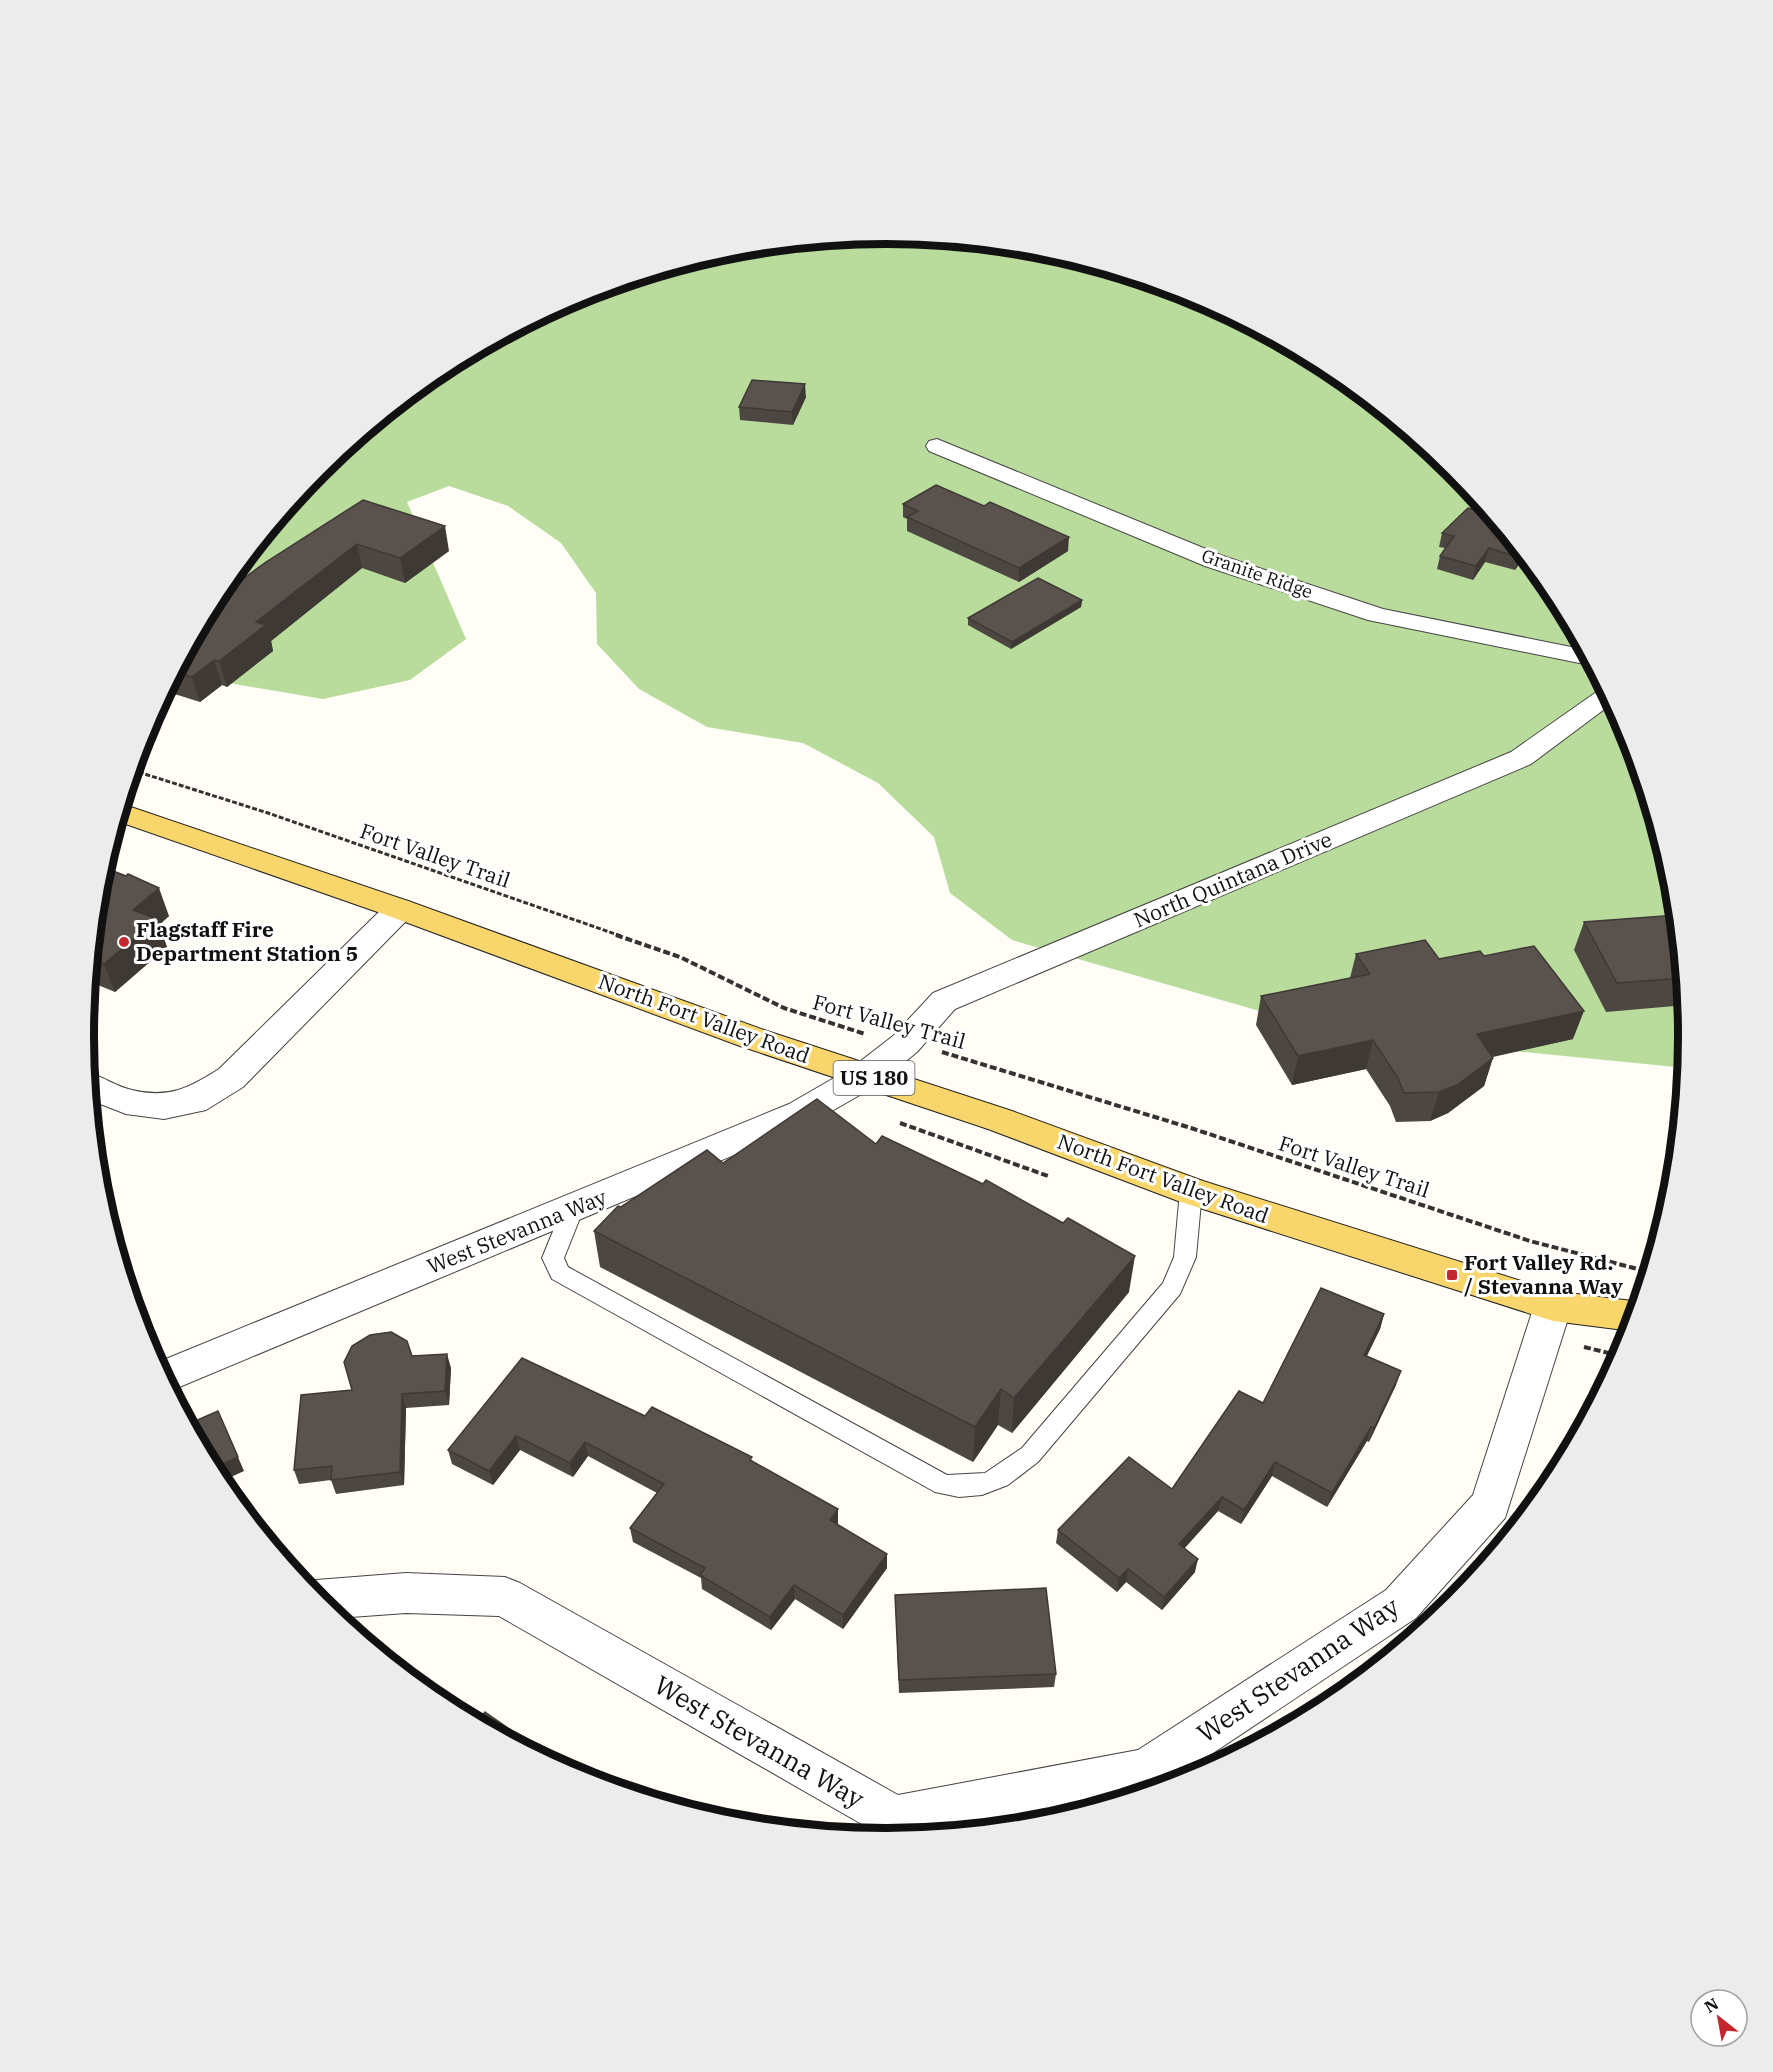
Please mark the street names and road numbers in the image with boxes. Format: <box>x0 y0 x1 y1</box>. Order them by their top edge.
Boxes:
street label: Granite Ridge <box>1198 544 1316 603</box>
street label: Fort Valley Trail <box>357 816 514 894</box>
street label: North Quintana Drive <box>1129 825 1336 934</box>
street label: North Fort Valley Road <box>595 967 814 1069</box>
street label: Fort Valley Trail <box>810 987 969 1055</box>
road number: US 180 <box>834 1061 914 1095</box>
street label: North Fort Valley Road <box>1054 1127 1273 1229</box>
street label: Fort Valley Trail <box>1275 1128 1433 1204</box>
street label: West Stevanna Way <box>423 1182 611 1280</box>
street label: West Stevanna Way <box>1190 1589 1405 1749</box>
street label: West Stevanna Way <box>649 1667 871 1815</box>

